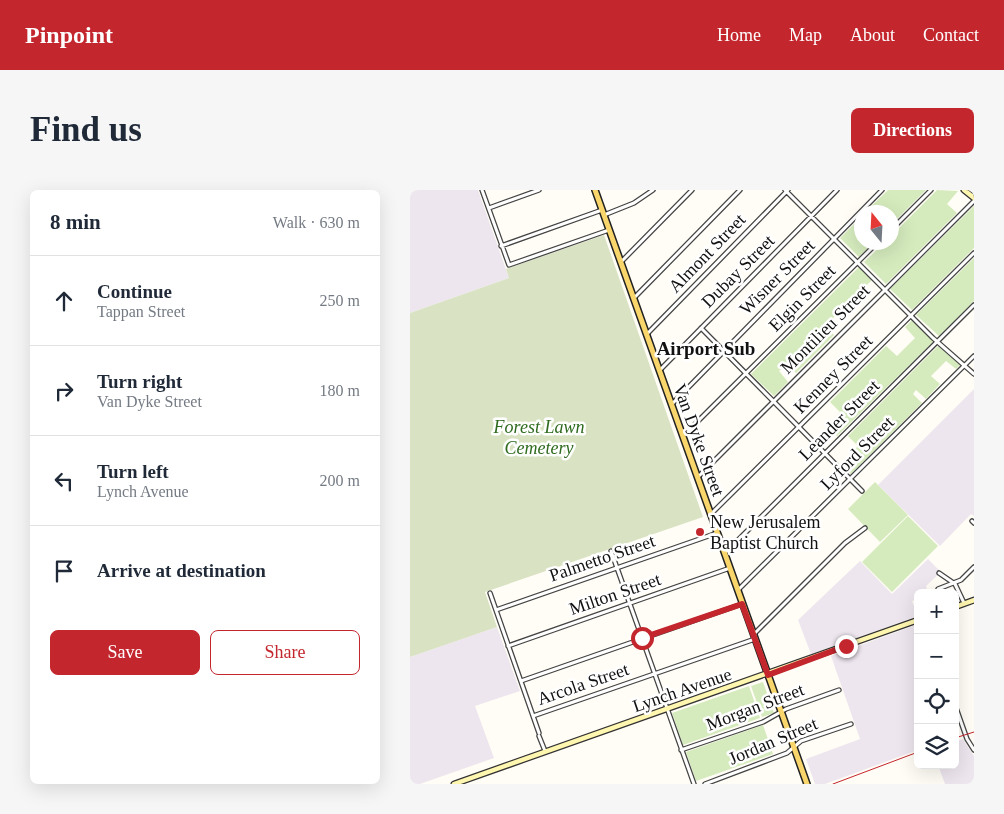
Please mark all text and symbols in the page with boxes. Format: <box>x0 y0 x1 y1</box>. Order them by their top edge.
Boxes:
text: Pinpoint <box>25 22 113 48</box>
text: Home <box>717 25 761 45</box>
text: Map <box>789 25 822 45</box>
text: About <box>850 25 895 45</box>
text: Contact <box>923 25 979 45</box>
button: Directions <box>851 108 974 153</box>
text: Find us <box>30 110 142 149</box>
north arrow <box>854 205 899 250</box>
text: 8 min <box>50 210 101 234</box>
street label: Almont Street <box>665 210 749 296</box>
text: Walk · 630 m <box>273 214 360 231</box>
street label: Dubay Street <box>698 231 778 311</box>
street label: Wisner Street <box>735 235 819 319</box>
street label: Elgin Street <box>765 261 839 335</box>
street label: Montilieu Street <box>776 280 874 378</box>
text: Continue <box>97 281 172 302</box>
icon: ahead <box>50 287 78 315</box>
text: 250 m <box>320 292 360 309</box>
text: Tappan Street <box>97 303 185 320</box>
street label: Kenney Street <box>790 331 876 417</box>
district label: Airport Sub <box>657 338 755 359</box>
text: Turn right <box>97 371 182 392</box>
street label: Leander Street <box>795 376 883 464</box>
icon: right <box>50 377 78 405</box>
street label: Van Dyke Street <box>669 381 729 499</box>
text: 180 m <box>320 382 360 399</box>
text: Van Dyke Street <box>97 393 202 410</box>
street label: Lyford Street <box>816 412 898 494</box>
park label: Forest Lawn Cemetery <box>493 417 584 458</box>
text: Turn left <box>97 461 169 482</box>
icon: left <box>50 467 78 495</box>
text: 200 m <box>320 472 360 489</box>
text: Lynch Avenue <box>97 483 189 500</box>
place label: New Jerusalem Baptist Church <box>710 512 820 553</box>
marker: New Jerusalem Baptist Church <box>694 526 706 538</box>
street label: Palmetto Street <box>547 531 657 585</box>
icon: arrive <box>50 557 78 585</box>
text: Arrive at destination <box>97 560 266 581</box>
street label: Milton Street <box>567 569 663 619</box>
map controls <box>914 589 959 769</box>
button: + <box>914 589 959 634</box>
route start <box>631 627 654 650</box>
button: Save <box>50 630 200 675</box>
button: Share <box>210 630 360 675</box>
button: − <box>914 634 959 679</box>
route end <box>835 635 858 658</box>
street label: Arcola Street <box>535 659 631 709</box>
street label: Lynch Avenue <box>630 664 734 716</box>
street label: Morgan Street <box>703 679 807 735</box>
button: locate <box>914 679 959 724</box>
street label: Jordan Street <box>726 713 820 769</box>
button: layers <box>914 724 959 769</box>

